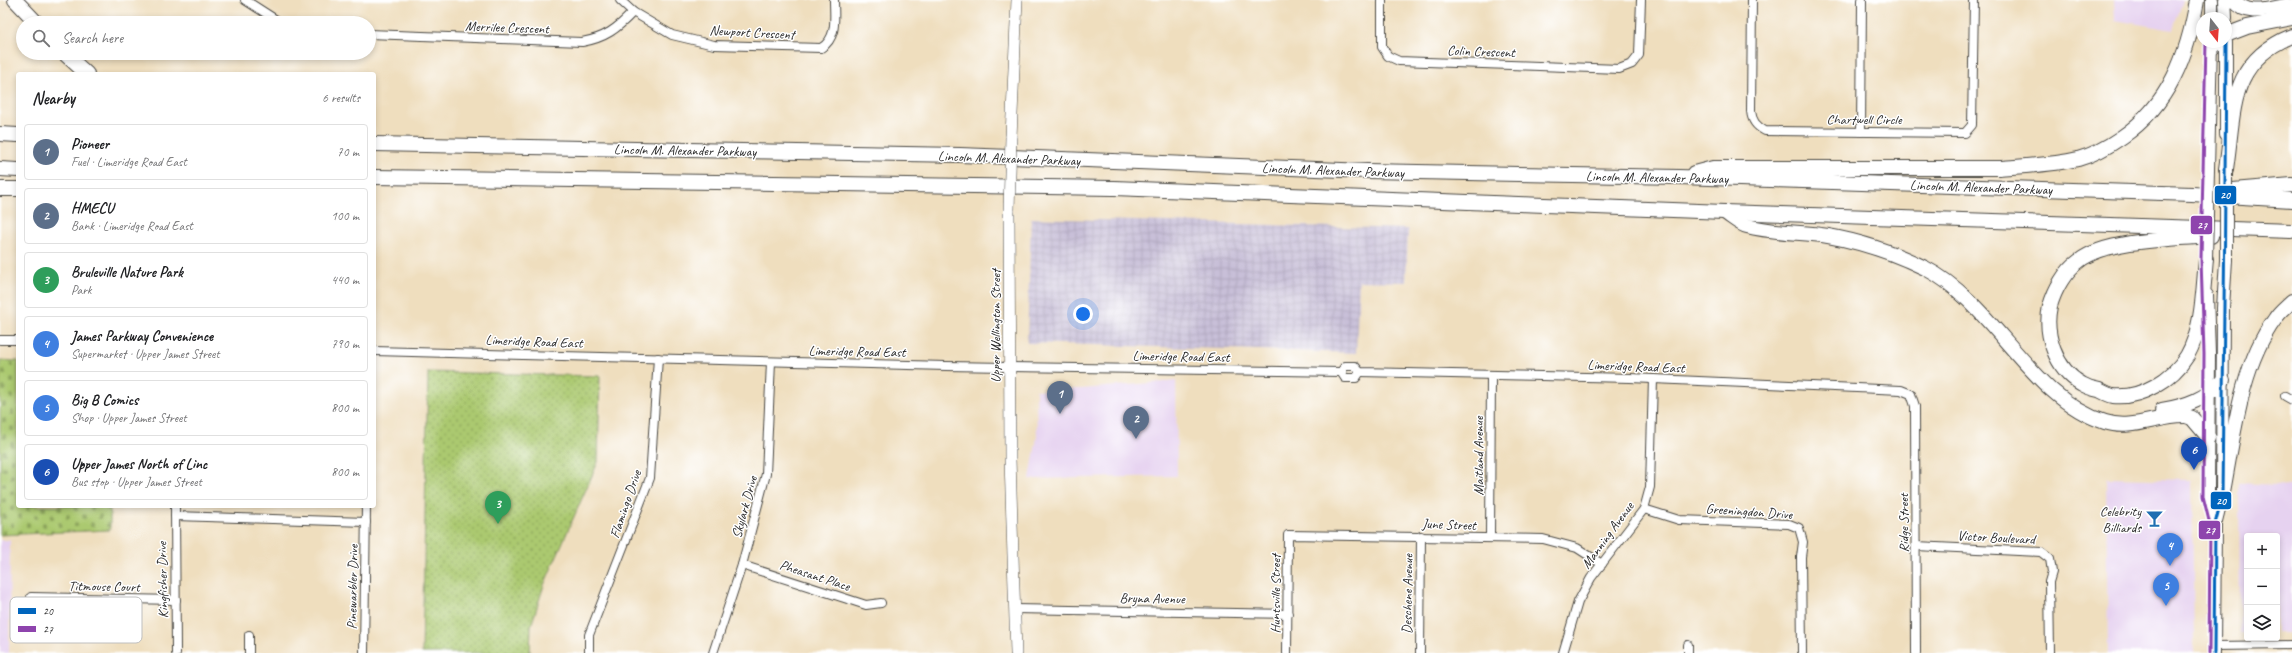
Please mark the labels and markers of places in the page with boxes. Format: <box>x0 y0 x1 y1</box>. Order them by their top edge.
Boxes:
pin: 1 <box>1047 381 1073 414</box>
pin: 2 <box>1123 406 1149 439</box>
pin: 6 <box>2181 437 2207 470</box>
pin: 3 <box>485 491 511 524</box>
place label: Celebrity Billiards <box>2100 503 2142 536</box>
bar icon: Celebrity Billiards <box>2144 509 2164 529</box>
pin: 4 <box>2157 533 2183 566</box>
pin: 5 <box>2153 573 2179 606</box>

